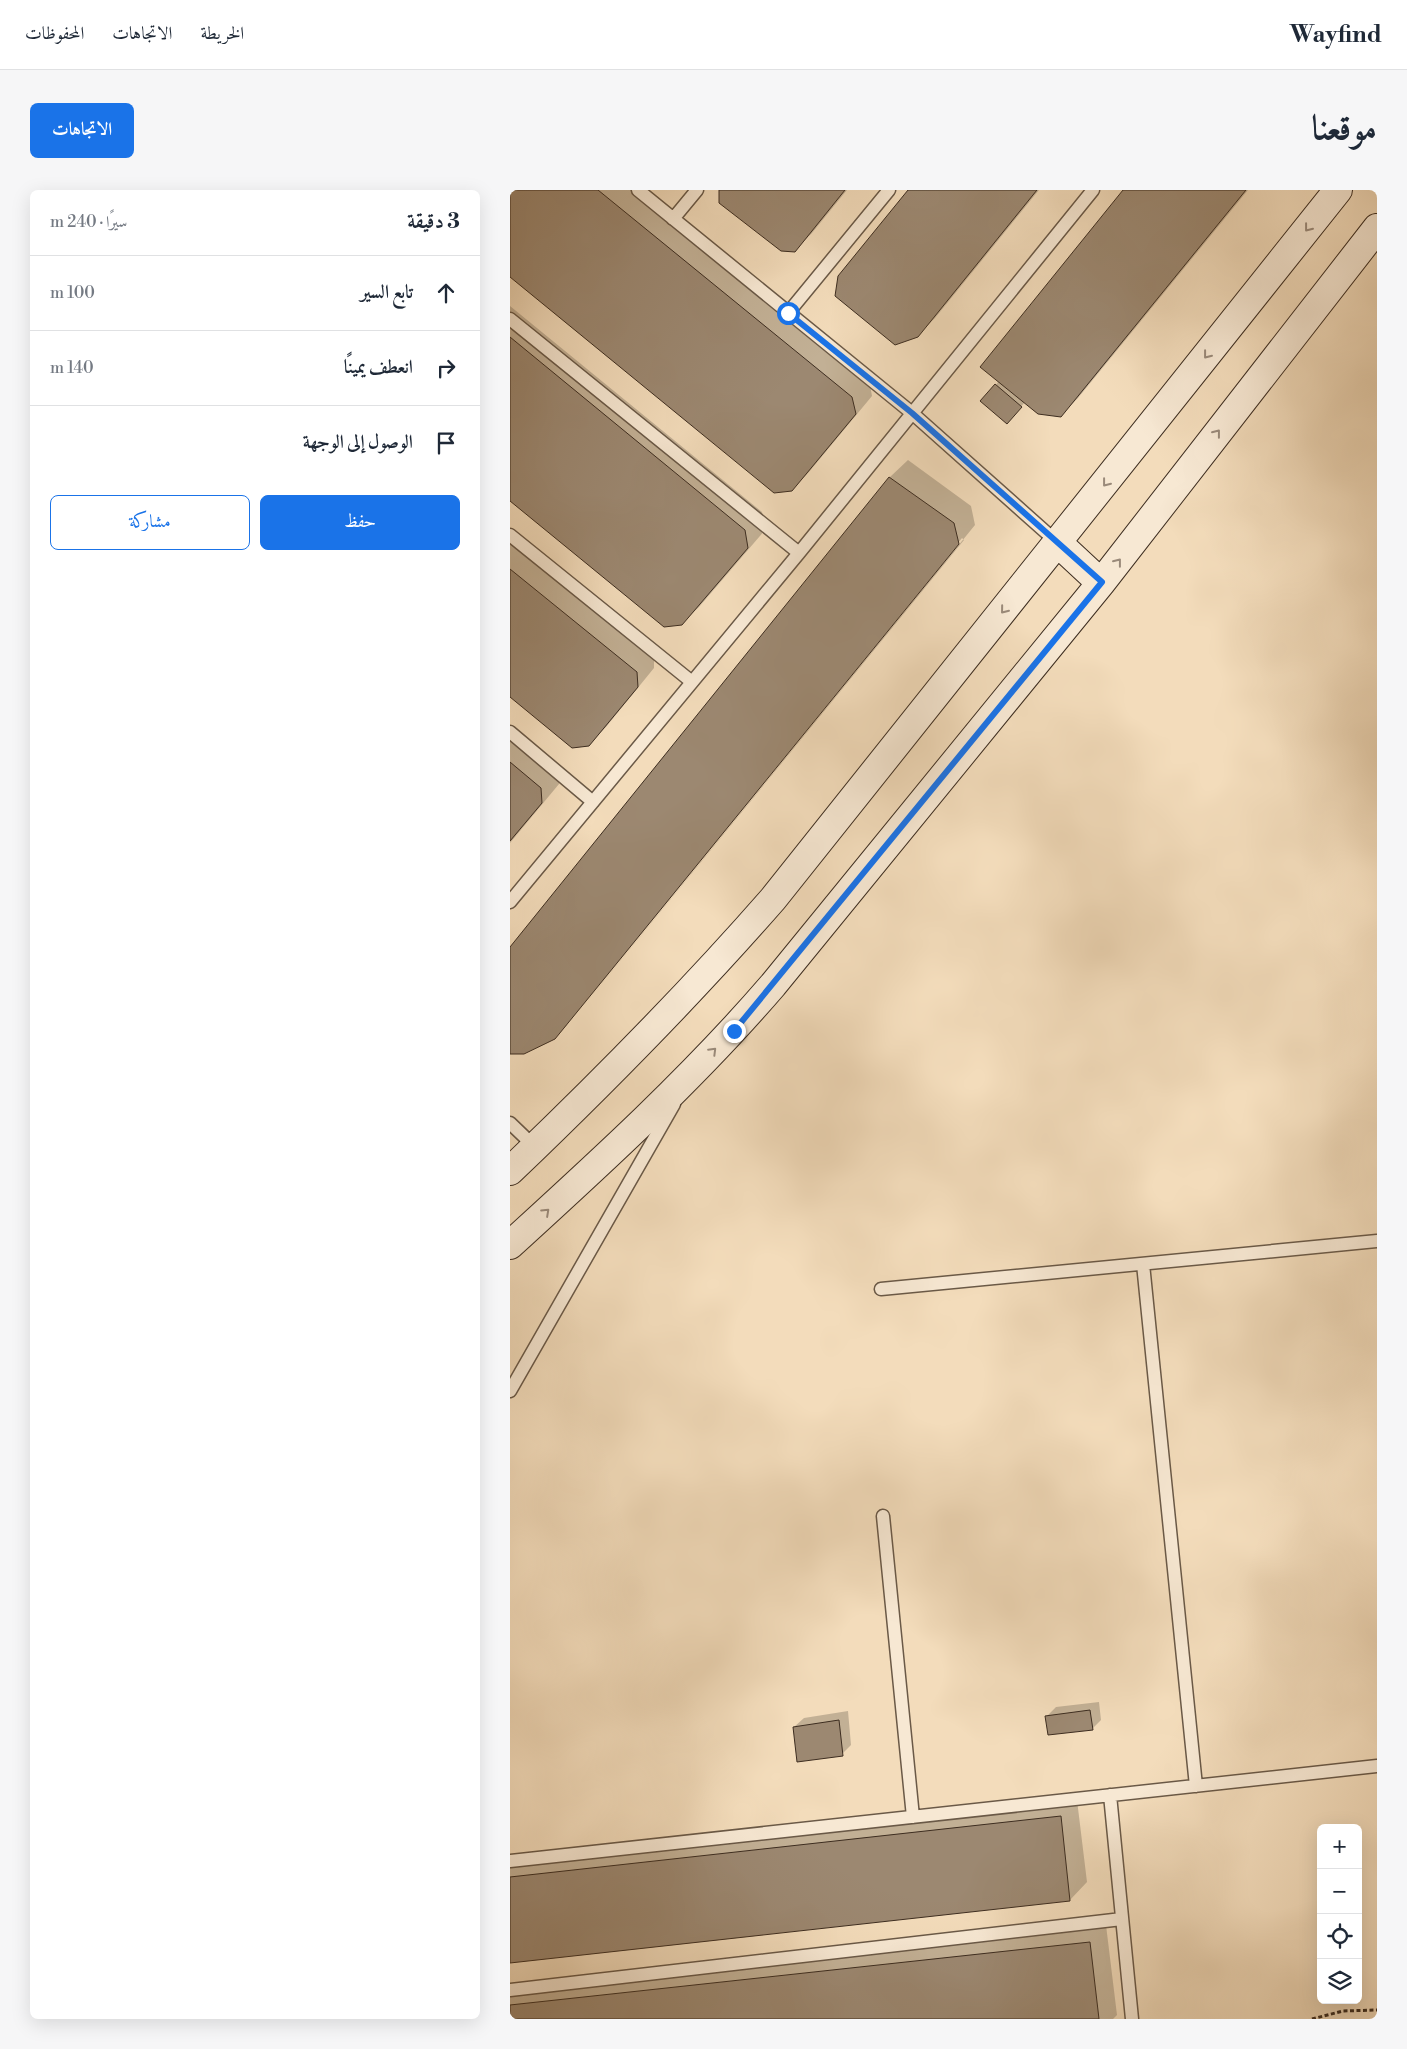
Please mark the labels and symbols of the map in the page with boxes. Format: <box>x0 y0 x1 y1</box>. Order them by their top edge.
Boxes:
one-way arrow <box>1305 222 1313 231</box>
route start <box>777 302 800 325</box>
one-way arrow <box>1203 350 1212 359</box>
one-way arrow <box>1212 430 1220 439</box>
one-way arrow <box>1103 477 1111 486</box>
one-way arrow <box>1112 559 1120 568</box>
one-way arrow <box>1002 604 1010 613</box>
route end <box>723 1020 746 1043</box>
one-way arrow <box>708 1048 717 1057</box>
one-way arrow <box>540 1209 549 1218</box>

